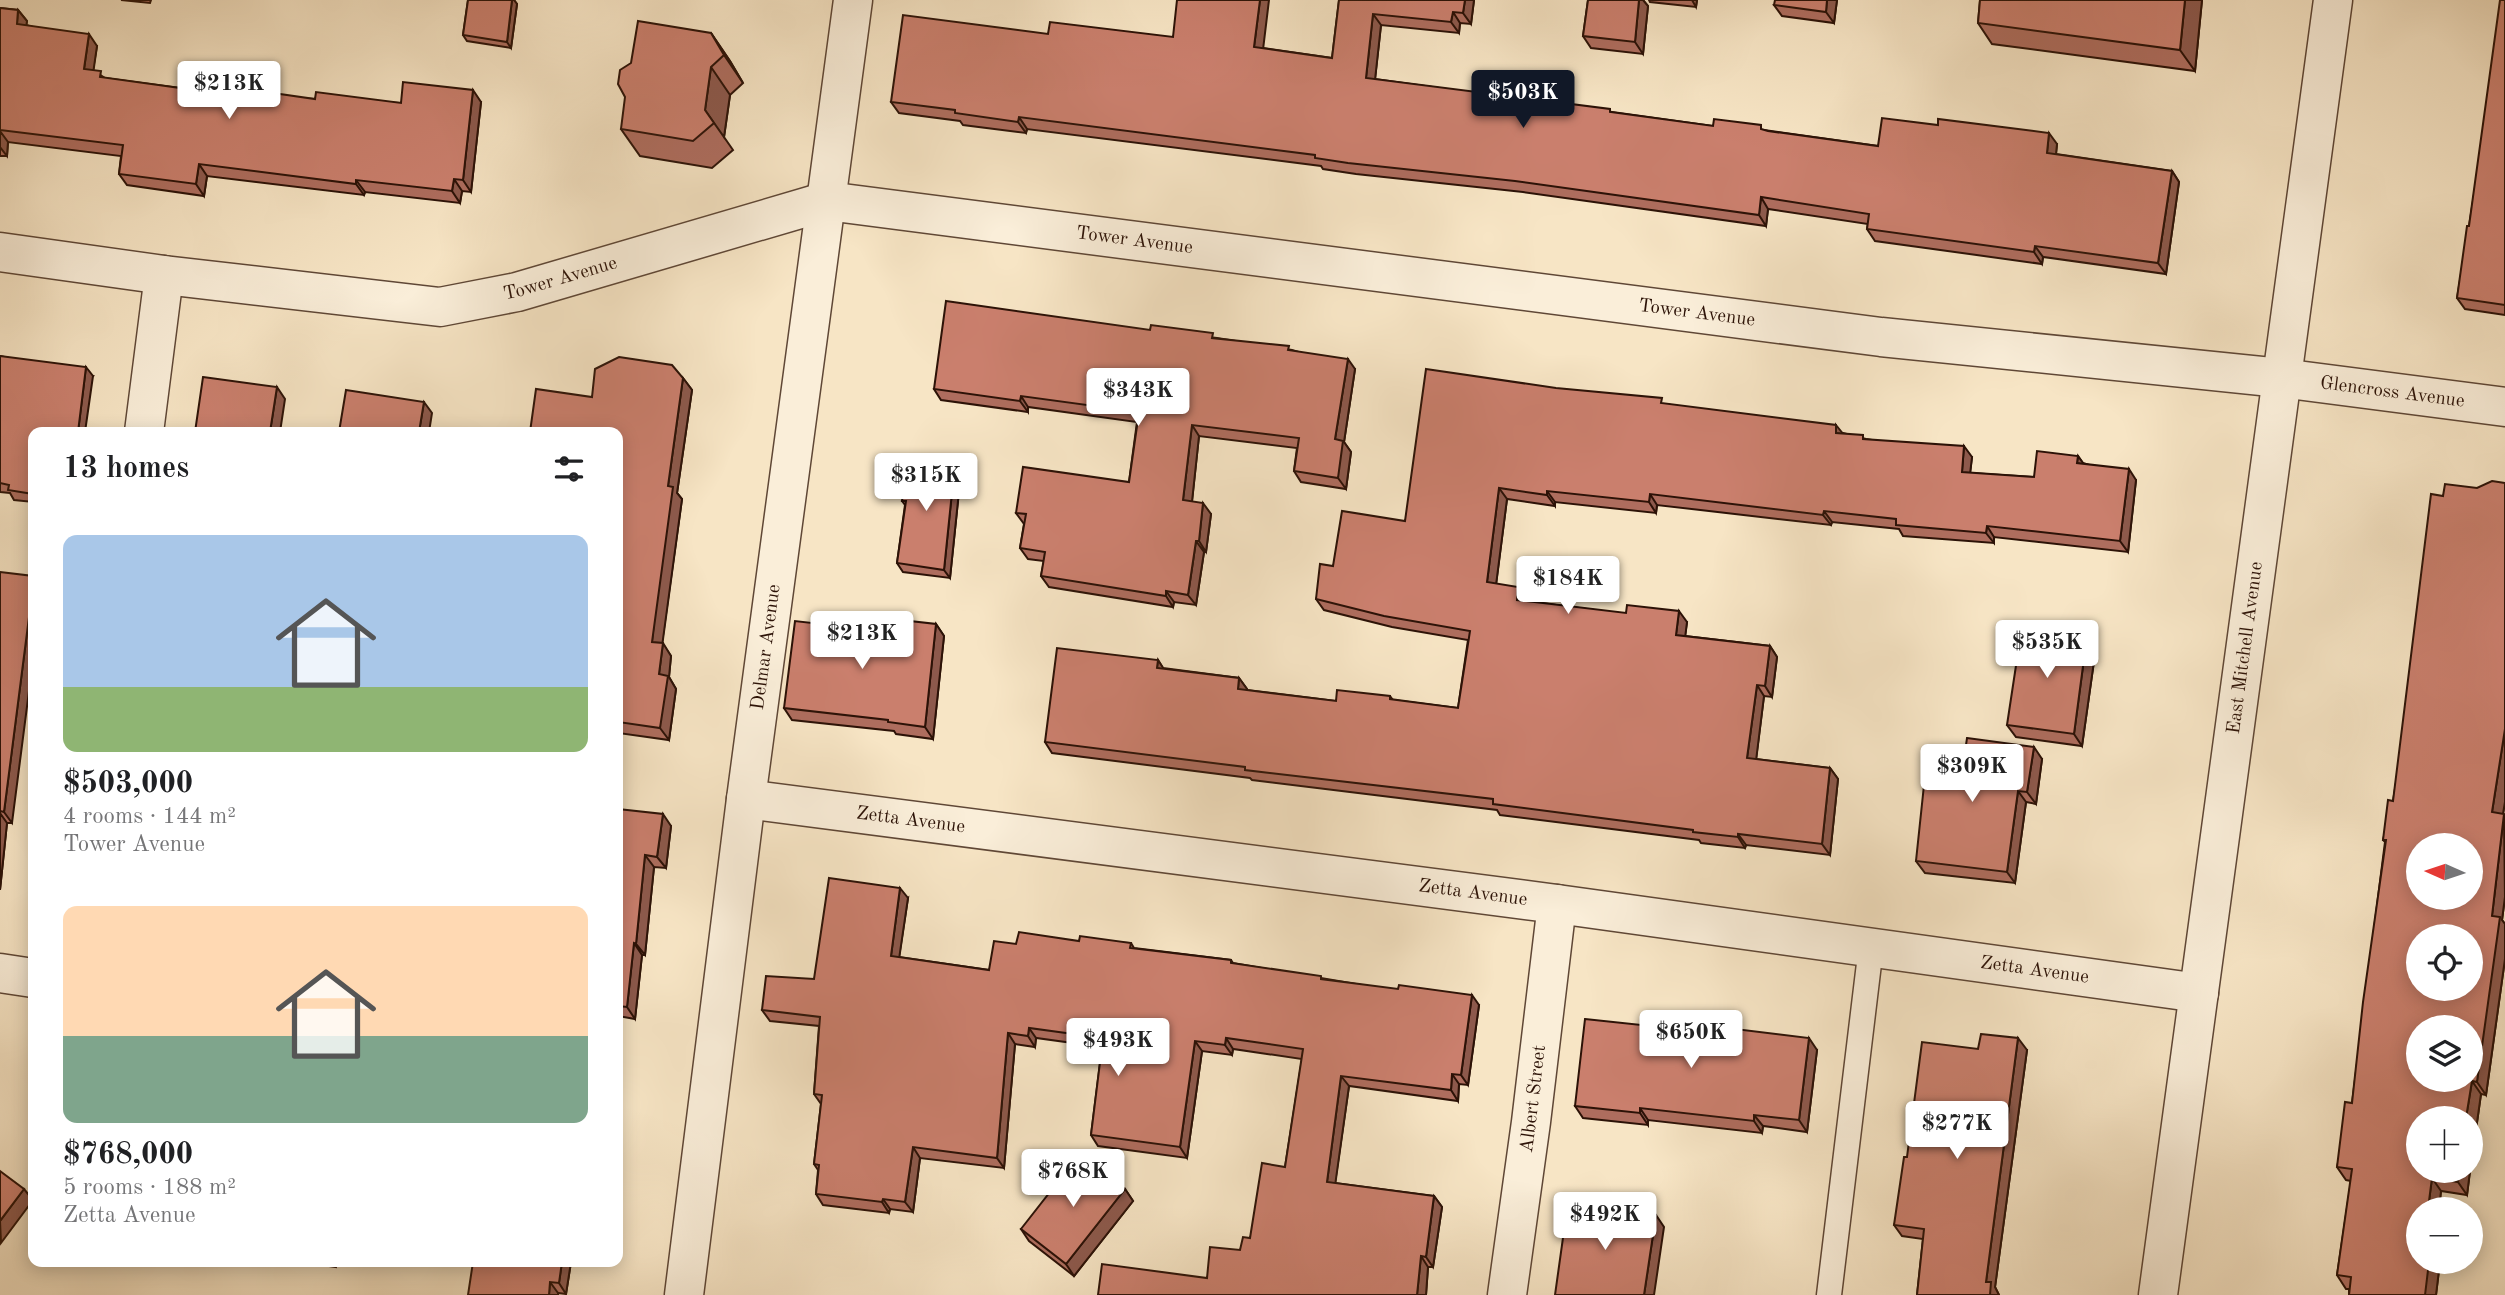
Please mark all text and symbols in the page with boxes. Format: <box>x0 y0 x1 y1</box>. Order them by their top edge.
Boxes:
pin: $213K <box>180 61 278 121</box>
pin: $503K <box>1474 71 1572 130</box>
text: $213K <box>193 72 265 95</box>
text: $503K <box>1487 81 1559 104</box>
street label: Tower Avenue <box>1075 224 1194 258</box>
street label: Tower Avenue <box>502 254 619 304</box>
street label: Tower Avenue <box>1637 296 1756 330</box>
pin: $343K <box>1089 368 1187 428</box>
street label: Glencross Avenue <box>2319 374 2466 411</box>
text: $343K <box>1102 379 1174 402</box>
icon: filters <box>550 450 588 488</box>
text: 13 homes <box>63 454 189 484</box>
pin: $315K <box>877 454 975 513</box>
text: $315K <box>890 464 962 487</box>
pin: $184K <box>1519 556 1617 616</box>
street label: East Mitchell Avenue <box>2224 560 2267 735</box>
text: $184K <box>1532 567 1604 590</box>
icon: home <box>263 580 389 706</box>
street label: Delmar Avenue <box>748 583 784 711</box>
pin: $213K <box>813 612 911 671</box>
pin: $535K <box>1998 620 2096 680</box>
text: $213K <box>826 622 898 645</box>
text: $535K <box>2011 631 2083 654</box>
pin: $309K <box>1923 744 2021 804</box>
text: $309K <box>1936 755 2008 778</box>
text: $503,000 <box>63 769 193 799</box>
street label: Zetta Avenue <box>855 804 966 837</box>
text: 4 rooms · 144 m² <box>63 805 236 828</box>
text: Tower Avenue <box>63 833 205 856</box>
north arrow <box>2406 833 2483 910</box>
map controls <box>2406 833 2483 1274</box>
street label: Zetta Avenue <box>1417 877 1528 910</box>
button: locate <box>2406 924 2483 1001</box>
icon: home <box>263 951 389 1077</box>
street label: Zetta Avenue <box>1979 953 2090 987</box>
pin: $650K <box>1642 1010 1740 1070</box>
button: layers <box>2406 1015 2483 1092</box>
pin: $493K <box>1069 1018 1167 1078</box>
text: $650K <box>1655 1021 1727 1044</box>
text: $493K <box>1082 1029 1154 1052</box>
street label: Albert Street <box>1517 1044 1550 1154</box>
pin: $277K <box>1908 1102 2006 1161</box>
button: + <box>2406 1106 2483 1183</box>
text: $277K <box>1921 1112 1993 1135</box>
text: $768,000 <box>63 1140 193 1170</box>
pin: $768K <box>1024 1150 1122 1209</box>
text: $768K <box>1037 1160 1109 1183</box>
text: 5 rooms · 188 m² <box>63 1176 236 1199</box>
pin: $492K <box>1556 1192 1654 1252</box>
button: − <box>2406 1197 2483 1274</box>
text: $492K <box>1569 1203 1641 1226</box>
text: Zetta Avenue <box>63 1204 196 1227</box>

